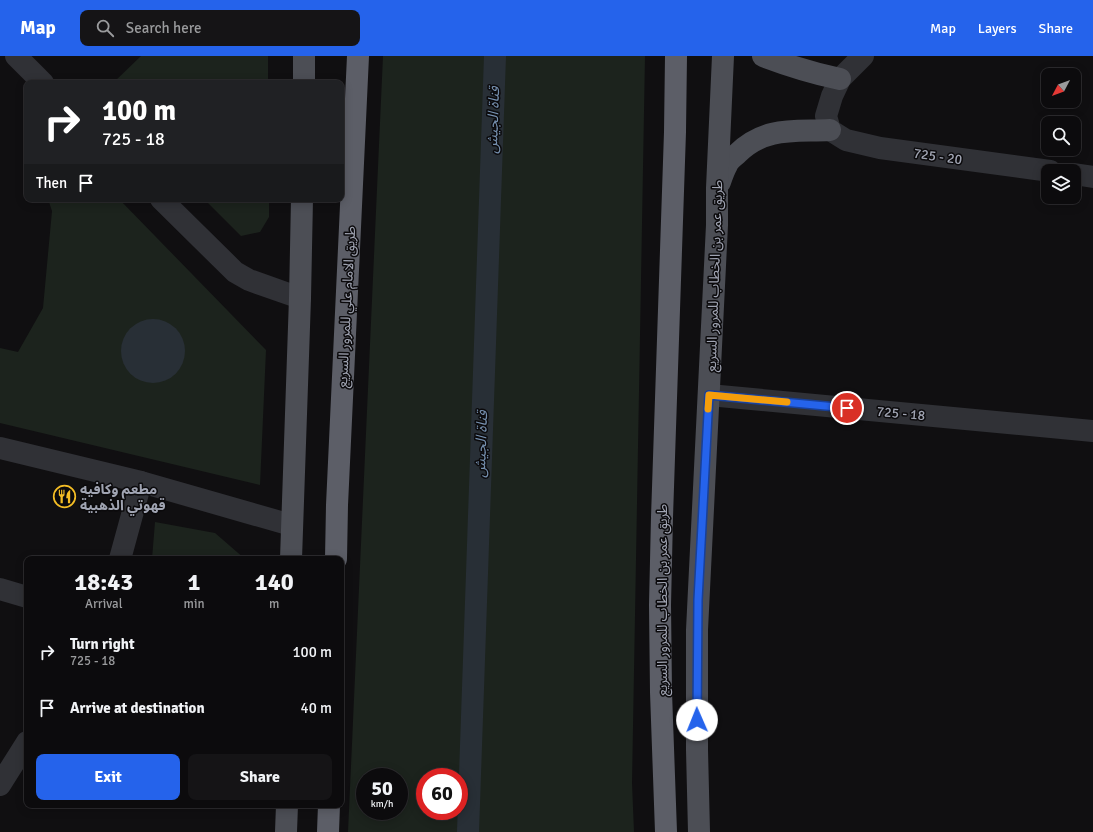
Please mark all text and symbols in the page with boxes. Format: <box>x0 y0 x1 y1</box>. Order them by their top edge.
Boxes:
search box <box>80 10 360 46</box>
text: Map <box>20 16 56 40</box>
icon: search <box>94 17 116 39</box>
text: Search here <box>126 19 201 37</box>
text: Map <box>930 20 956 37</box>
text: Layers <box>978 20 1017 37</box>
text: Share <box>1039 20 1073 37</box>
north arrow <box>1041 68 1081 108</box>
map controls <box>1041 68 1081 204</box>
water label: قناة الجيش <box>483 85 503 154</box>
text: 100 m <box>102 94 176 128</box>
icon: right <box>36 96 88 148</box>
button: search <box>1041 116 1081 156</box>
text: 725 - 18 <box>102 128 165 150</box>
street label: 725 - 20 <box>913 145 963 168</box>
button: layers <box>1041 164 1081 204</box>
icon: arrive <box>75 172 97 194</box>
text: Then <box>36 174 67 192</box>
street label: طريق عمر بن الخطاب للمرور السريع <box>703 180 728 373</box>
street label: طريق الامام علي للمرور السريع <box>334 226 361 389</box>
pin <box>830 391 864 425</box>
icon: arrive <box>836 397 858 419</box>
street label: 725 - 18 <box>876 403 926 424</box>
water label: قناة الجيش <box>471 409 491 478</box>
place label: مطعم وكافيه قهوتي الذهبية <box>80 481 166 516</box>
restaurant icon: مطعم وكافيه قهوتي الذهبية <box>52 484 78 510</box>
street label: طريق عمر بن الخطاب للمرور السريع <box>654 504 673 696</box>
text: 18:43 <box>74 567 133 597</box>
text: 1 <box>188 567 200 597</box>
text: 140 <box>255 567 294 597</box>
text: Arrival <box>85 596 122 612</box>
text: min <box>184 596 205 612</box>
text: m <box>269 596 279 612</box>
text: Turn right <box>70 635 135 653</box>
icon: right <box>36 641 58 663</box>
text: 100 m <box>292 643 332 661</box>
text: 725 - 18 <box>70 653 115 669</box>
icon: arrive <box>36 697 58 719</box>
text: Arrive at destination <box>70 699 205 717</box>
text: 40 m <box>301 699 332 717</box>
position arrow <box>676 699 718 741</box>
button: Exit <box>36 754 180 800</box>
button: Share <box>188 754 332 800</box>
speed limit sign: 60 <box>416 768 468 820</box>
text: 50 <box>371 776 393 801</box>
text: km/h <box>371 798 393 810</box>

